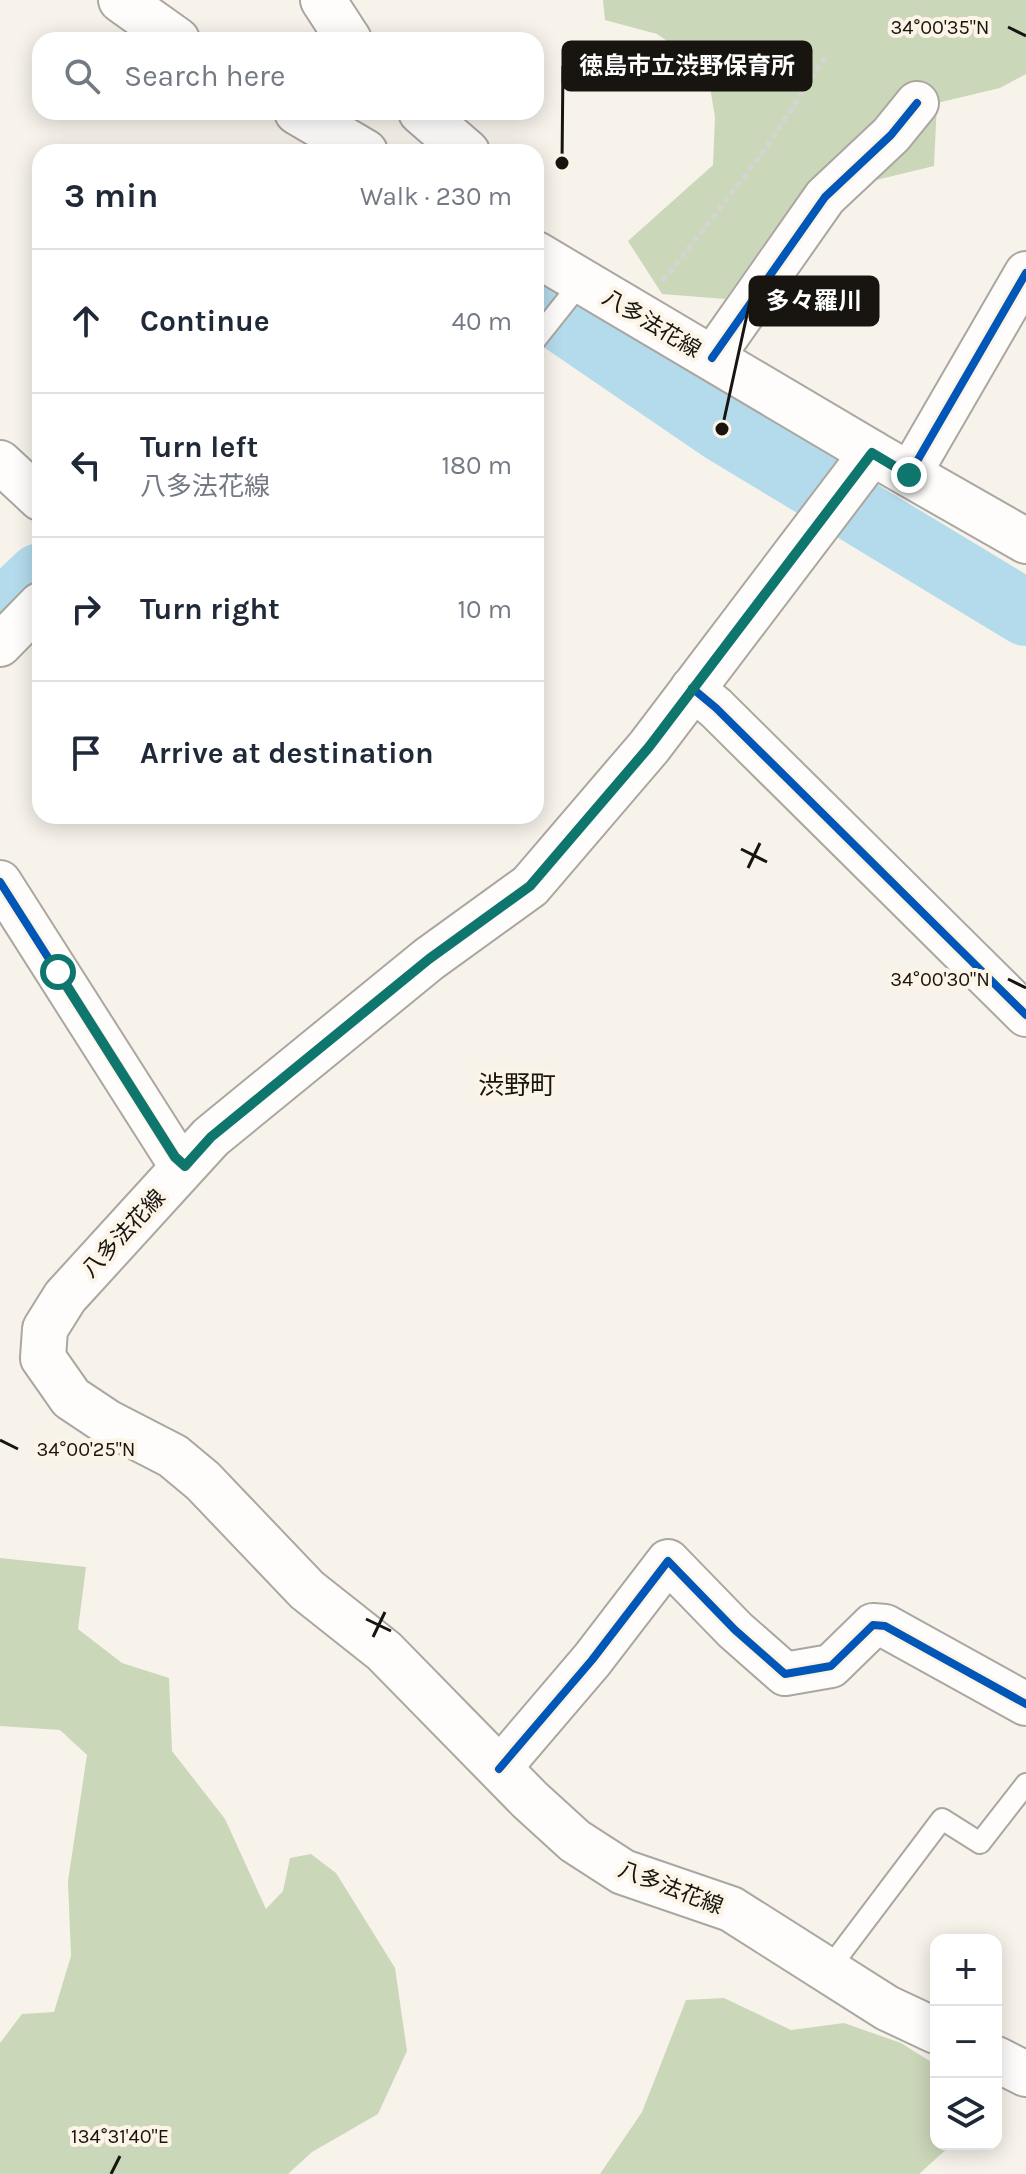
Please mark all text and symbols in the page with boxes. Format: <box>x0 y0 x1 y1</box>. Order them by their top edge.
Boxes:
text: 34°00'35"N <box>890 16 990 39</box>
search box <box>32 32 544 120</box>
callout: 徳島市立渋野保育所 <box>563 42 811 90</box>
text: 徳島市立渋野保育所 <box>579 52 795 80</box>
icon: search <box>60 54 104 98</box>
text: Search here <box>124 58 285 94</box>
text: 3 min <box>64 176 158 216</box>
text: Walk · 230 m <box>360 181 512 212</box>
callout: 多々羅川 <box>750 277 878 325</box>
street label: 八多法花線 <box>598 284 705 363</box>
text: 多々羅川 <box>766 287 862 315</box>
icon: ahead <box>64 299 108 343</box>
text: Continue <box>140 303 270 339</box>
text: 40 m <box>452 306 512 337</box>
text: Turn left <box>140 429 258 465</box>
icon: left <box>64 443 108 487</box>
text: 180 m <box>442 450 512 481</box>
route end <box>891 457 927 493</box>
text: 八多法花線 <box>140 471 270 502</box>
icon: right <box>64 587 108 631</box>
text: Turn right <box>140 591 280 627</box>
text: 10 m <box>457 594 512 625</box>
icon: arrive <box>64 731 108 775</box>
text: Arrive at destination <box>140 735 434 771</box>
route start <box>40 954 76 990</box>
text: 34°00'30"N <box>890 968 990 991</box>
district label: 渋野町 <box>478 1070 556 1101</box>
street label: 八多法花線 <box>77 1185 171 1283</box>
text: 34°00'25"N <box>37 1438 135 1461</box>
street label: 八多法花線 <box>615 1856 727 1920</box>
map controls <box>930 1934 1002 2150</box>
button: + <box>930 1934 1002 2006</box>
button: − <box>930 2006 1002 2078</box>
button: layers <box>930 2078 1002 2150</box>
text: 134°31'40"E <box>71 2125 169 2148</box>

